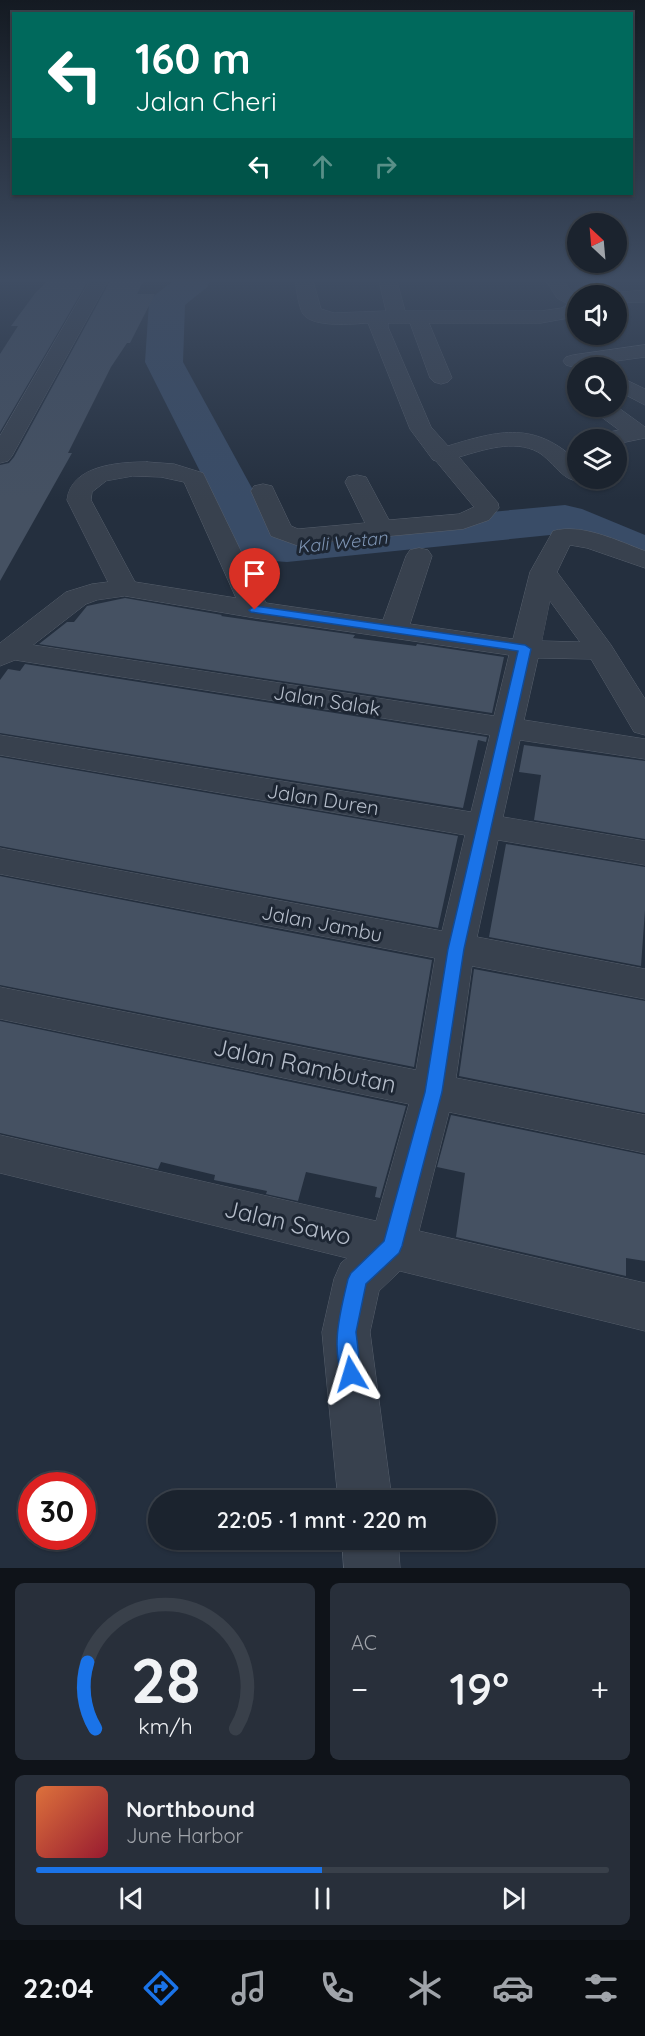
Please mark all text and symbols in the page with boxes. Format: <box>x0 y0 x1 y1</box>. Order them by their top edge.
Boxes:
text: 160 m <box>135 32 251 85</box>
icon: left <box>36 36 114 114</box>
text: Jalan Cheri <box>135 84 277 118</box>
icon: left <box>243 150 276 183</box>
icon: ahead <box>306 150 339 183</box>
icon: right <box>369 150 402 183</box>
north arrow <box>567 213 627 273</box>
map controls <box>567 213 627 489</box>
button: sound <box>567 285 627 345</box>
button: search <box>567 357 627 417</box>
button: layers <box>567 429 627 489</box>
water label: Kali Wetan <box>296 526 389 558</box>
pin <box>229 548 280 610</box>
icon: arrive <box>238 557 271 590</box>
street label: Jalan Salak <box>272 679 382 721</box>
street label: Jalan Duren <box>265 778 381 820</box>
street label: Jalan Jambu <box>259 899 385 947</box>
street label: Jalan Rambutan <box>211 1031 399 1099</box>
street label: Jalan Sawo <box>222 1193 354 1251</box>
position arrow <box>319 1342 383 1406</box>
speed limit sign: 30 <box>18 1472 96 1550</box>
text: 22:05 · 1 mnt · 220 m <box>217 1506 427 1534</box>
text: AC <box>351 1630 377 1655</box>
text: 28 <box>130 1641 200 1719</box>
text: 19° <box>450 1660 509 1716</box>
text: − <box>351 1668 368 1709</box>
text: + <box>590 1668 609 1709</box>
text: km/h <box>138 1713 192 1739</box>
text: Northbound <box>126 1795 255 1823</box>
text: June Harbor <box>126 1823 243 1848</box>
icon: previous <box>115 1882 148 1915</box>
icon: pause <box>306 1882 339 1915</box>
icon: next <box>497 1882 530 1915</box>
icon: directions <box>140 1967 182 2009</box>
icon: music <box>228 1967 270 2009</box>
icon: phone <box>316 1967 358 2009</box>
icon: climate <box>404 1967 446 2009</box>
icon: car <box>492 1967 534 2009</box>
icon: filters <box>580 1967 622 2009</box>
text: 22:04 <box>23 1971 94 2005</box>

